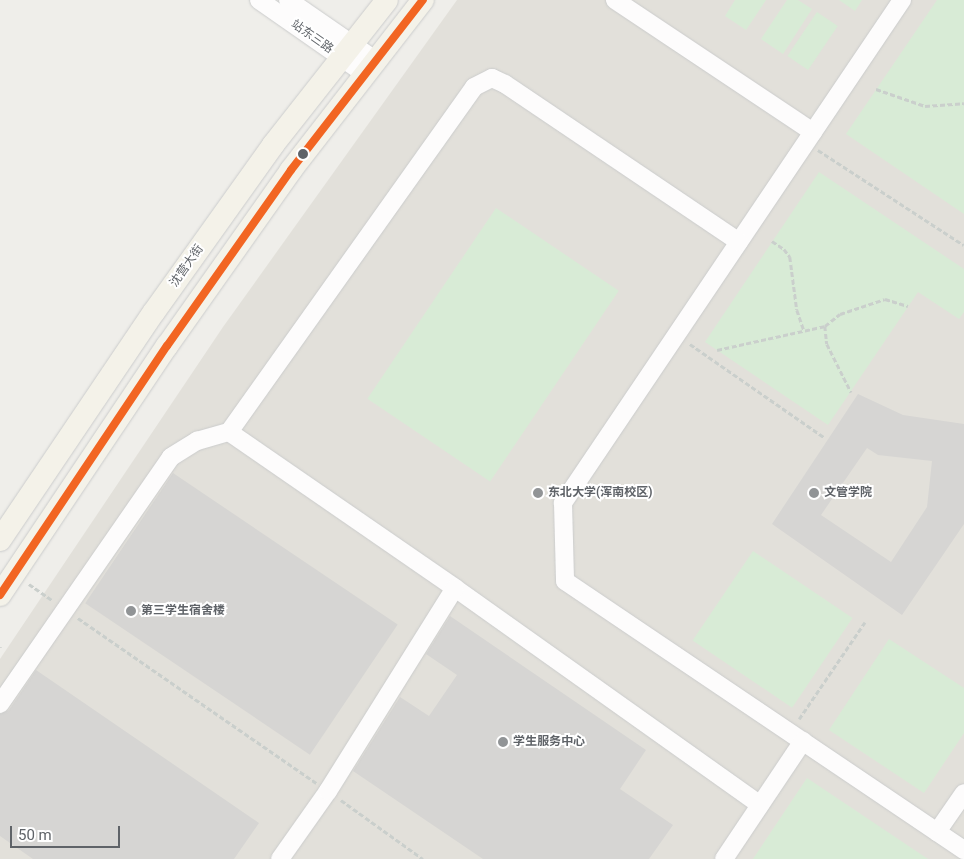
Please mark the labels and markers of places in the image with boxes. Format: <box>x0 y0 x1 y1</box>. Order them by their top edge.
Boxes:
unlabelled marker <box>298 149 308 159</box>
place label: 东北大学(浑南校区) <box>548 486 652 500</box>
place label: 文管学院 <box>824 486 872 500</box>
marker: 东北大学(浑南校区) <box>532 487 544 499</box>
marker: 文管学院 <box>808 487 820 499</box>
place label: 第三学生宿舍楼 <box>141 604 225 618</box>
marker: 第三学生宿舍楼 <box>125 605 137 617</box>
place label: 学生服务中心 <box>513 735 585 749</box>
marker: 学生服务中心 <box>497 736 509 748</box>

